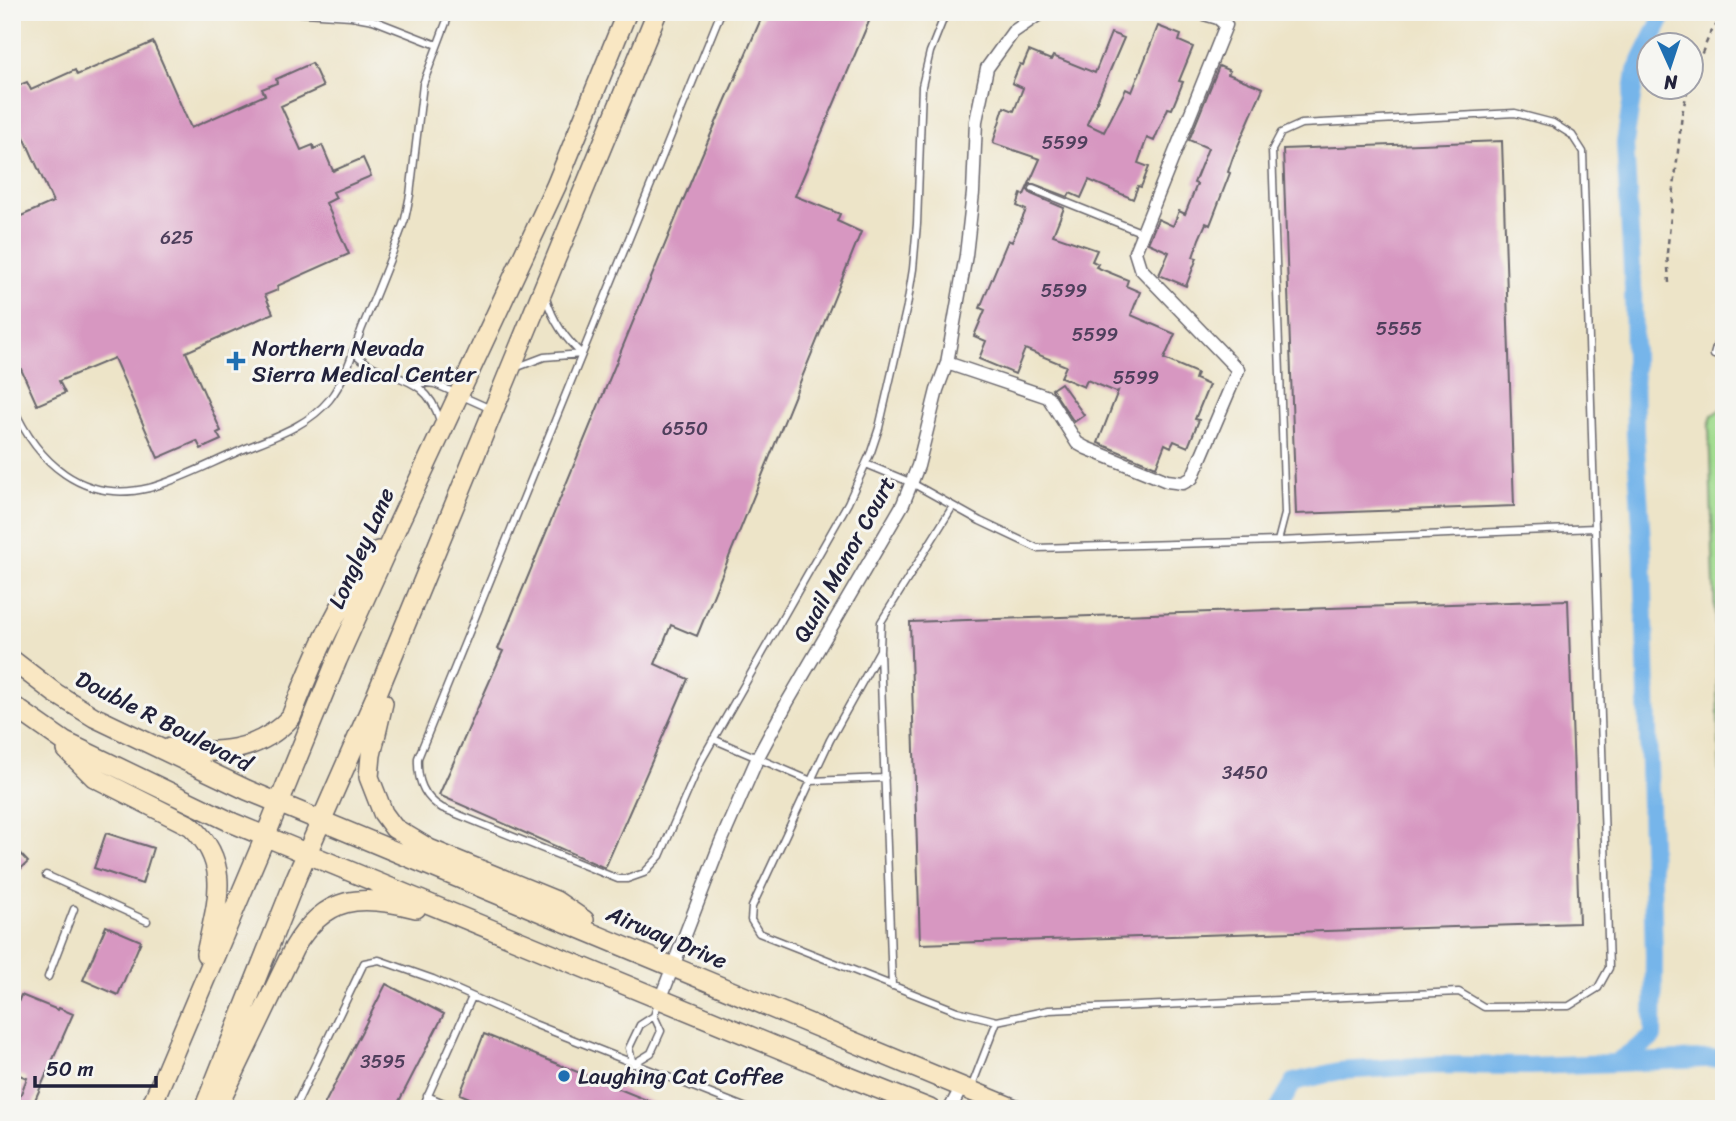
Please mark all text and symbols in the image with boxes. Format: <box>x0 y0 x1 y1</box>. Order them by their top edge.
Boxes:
north arrow <box>1634 32 1704 102</box>
text: N <box>1663 66 1679 99</box>
house number: 5599 <box>1042 126 1088 159</box>
house number: 625 <box>160 221 194 254</box>
house number: 5599 <box>1041 274 1087 307</box>
house number: 5555 <box>1376 312 1423 345</box>
house number: 5599 <box>1072 318 1118 351</box>
place label: Northern Nevada Sierra Medical Center <box>252 328 477 395</box>
marker: Northern Nevada Sierra Medical Center <box>226 351 246 371</box>
house number: 5599 <box>1113 361 1159 394</box>
house number: 6550 <box>662 412 708 445</box>
street label: Quail Manor Court <box>782 468 907 650</box>
street label: Longley Lane <box>316 481 406 615</box>
street label: Double R Boulevard <box>68 659 261 785</box>
house number: 3450 <box>1222 756 1268 789</box>
street label: Airway Drive <box>599 893 734 981</box>
scale bar <box>35 1044 156 1088</box>
house number: 3595 <box>360 1045 406 1078</box>
text: 50 m <box>46 1050 94 1088</box>
place label: Laughing Cat Coffee <box>578 1056 784 1097</box>
marker: Laughing Cat Coffee <box>556 1068 572 1084</box>

